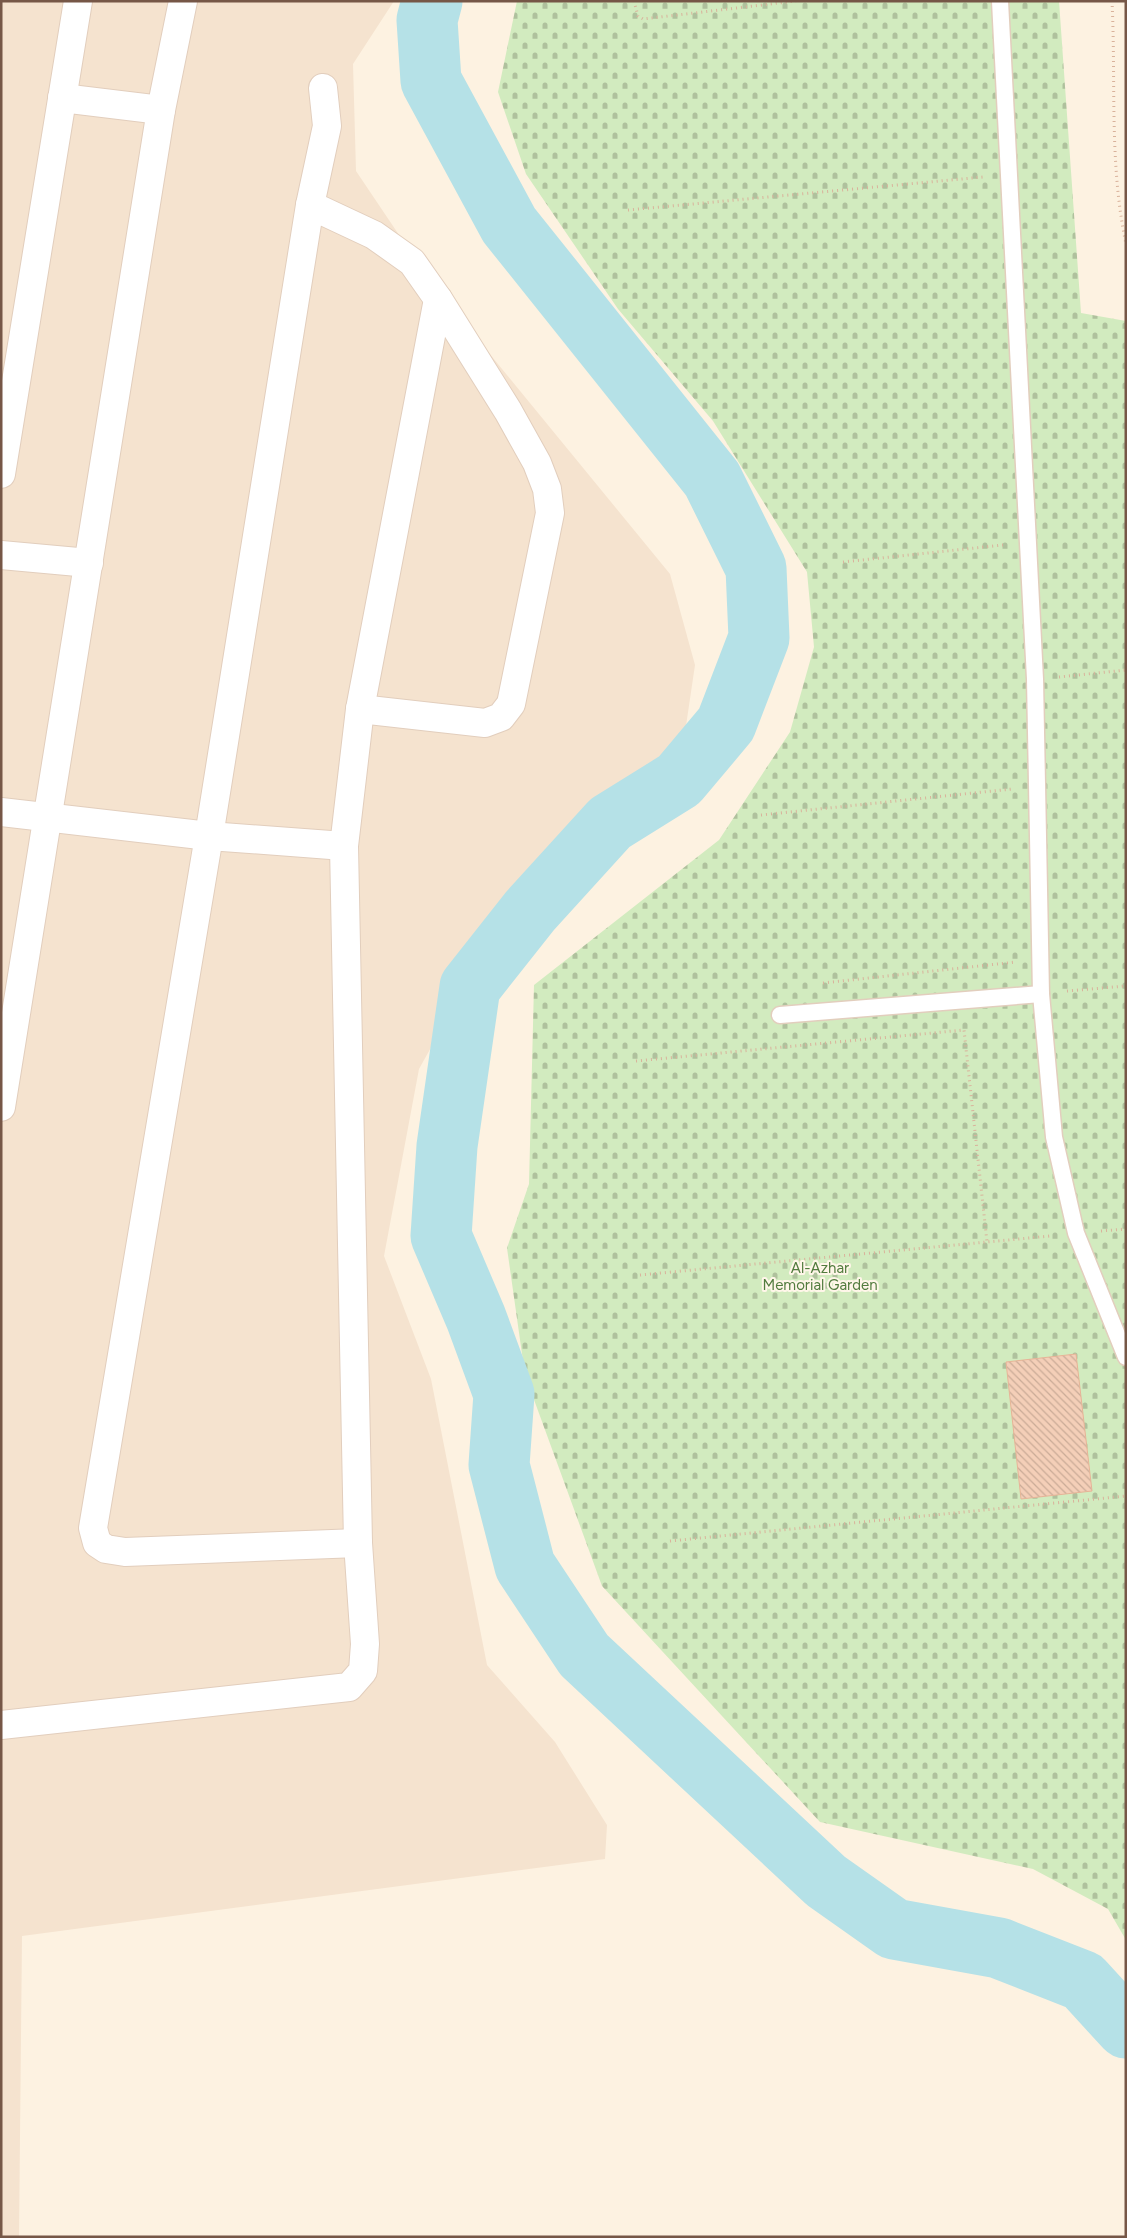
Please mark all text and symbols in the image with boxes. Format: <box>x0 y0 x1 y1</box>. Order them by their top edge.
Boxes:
park label: Al-Azhar Memorial Garden <box>762 1259 878 1294</box>

